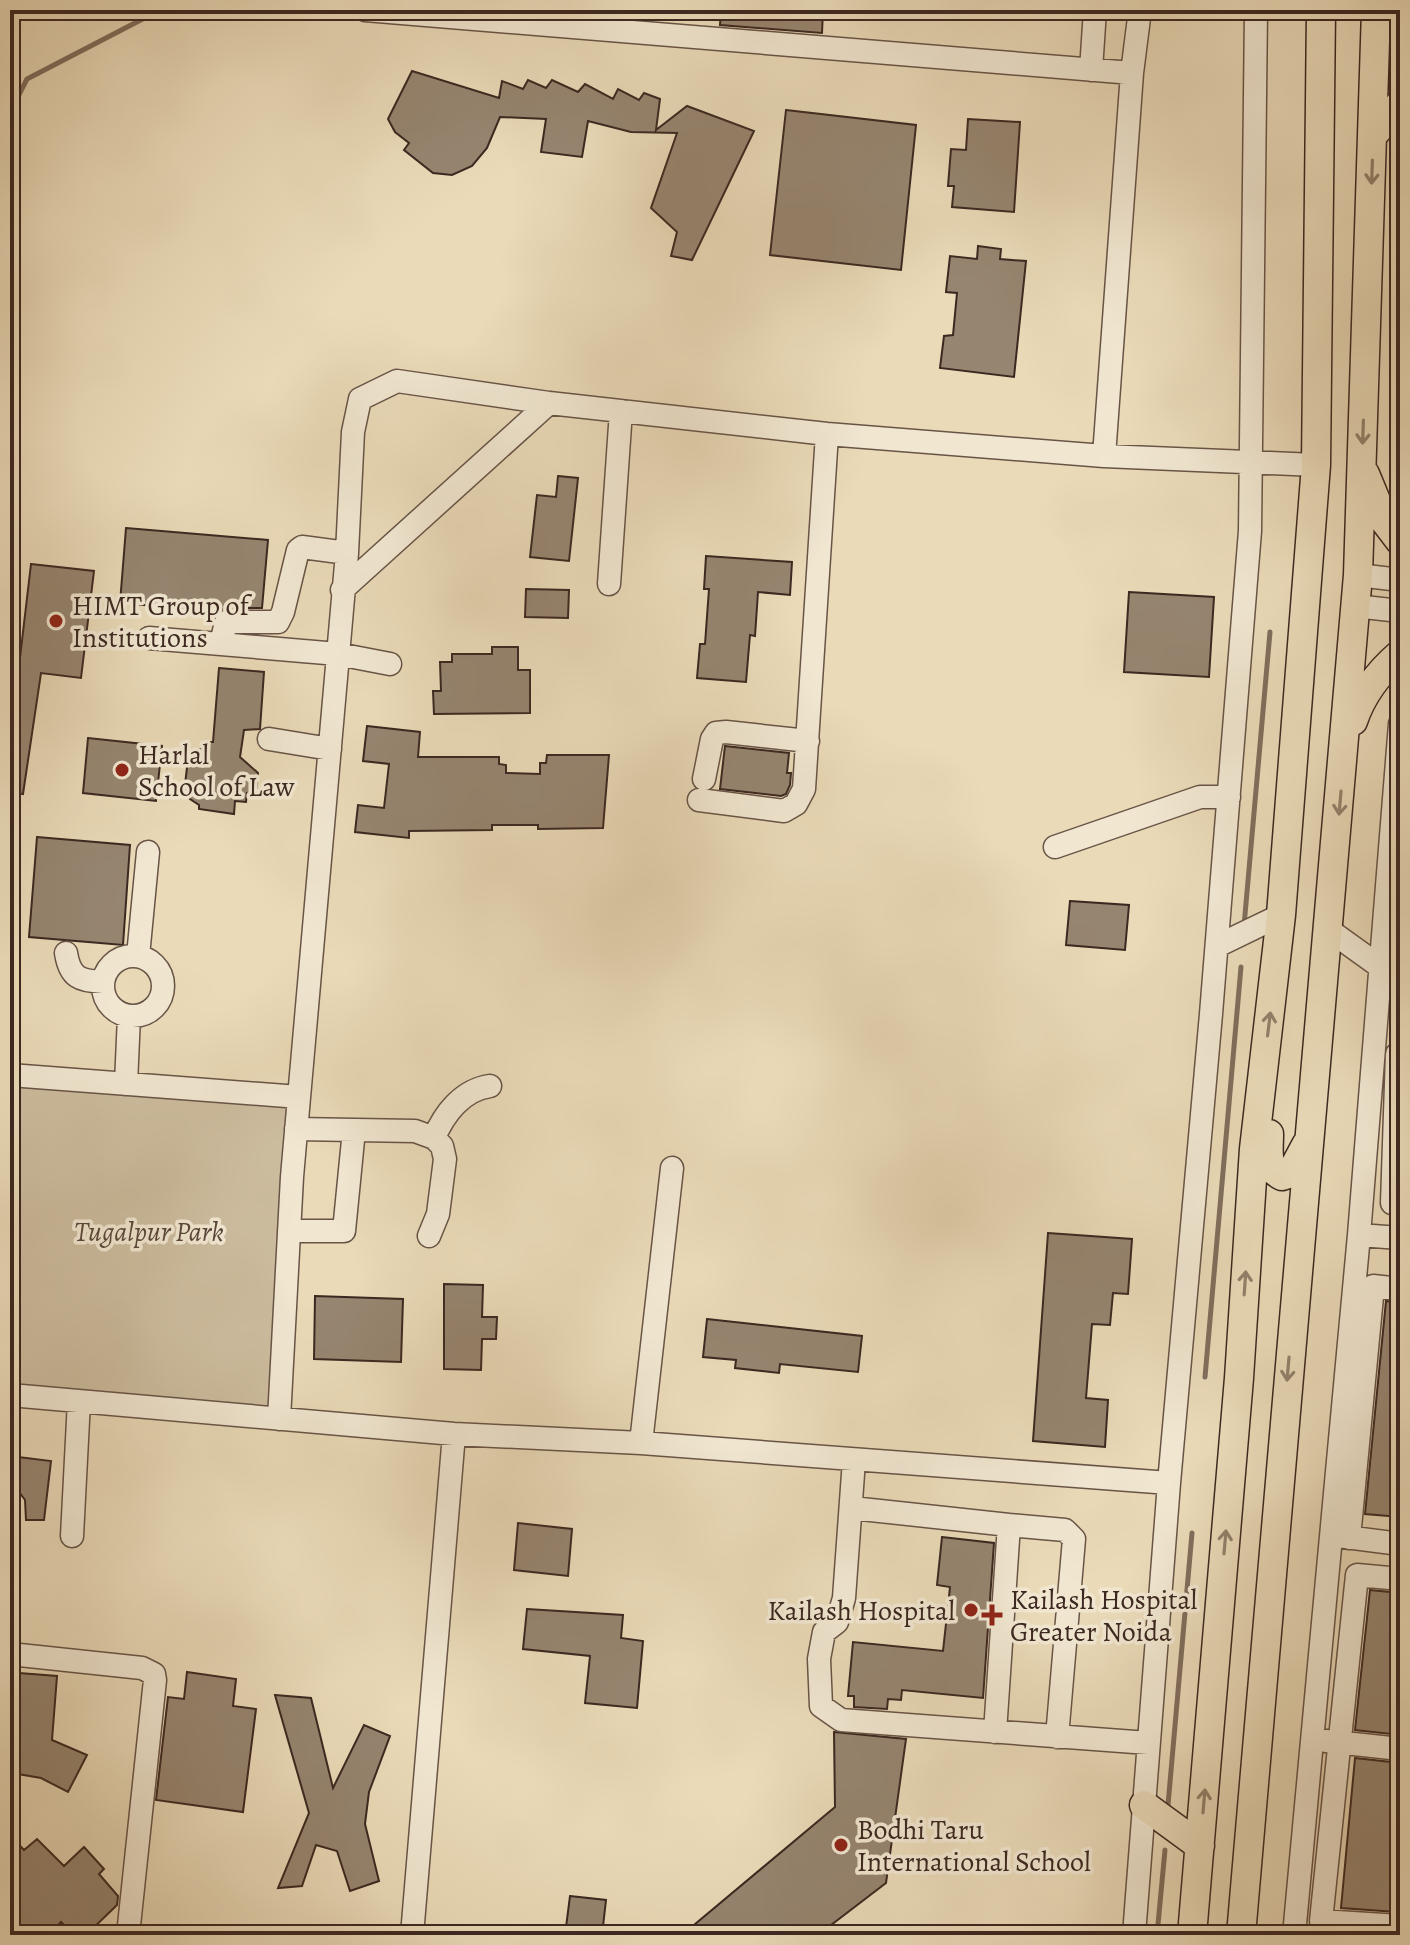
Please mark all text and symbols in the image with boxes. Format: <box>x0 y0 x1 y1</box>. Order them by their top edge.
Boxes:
one-way arrow <box>1365 158 1380 185</box>
one-way arrow <box>1356 418 1371 445</box>
place label: HIMT Group of Institutions <box>72 587 252 657</box>
marker: HIMT Group of Institutions <box>47 612 65 630</box>
place label: Harlal School of Law <box>138 736 295 806</box>
marker: Harlal School of Law <box>113 761 131 779</box>
one-way arrow <box>1332 789 1347 816</box>
one-way arrow <box>1261 1011 1276 1038</box>
park label: Tugalpur Park <box>74 1213 224 1251</box>
one-way arrow <box>1238 1270 1253 1297</box>
one-way arrow <box>1280 1355 1295 1382</box>
one-way arrow <box>1218 1529 1233 1556</box>
place label: Kailash Hospital Greater Noida <box>1010 1581 1198 1651</box>
place label: Kailash Hospital <box>768 1592 955 1630</box>
marker: Kailash Hospital <box>962 1601 980 1619</box>
marker: Kailash Hospital Greater Noida <box>981 1604 1003 1626</box>
one-way arrow <box>1197 1789 1212 1815</box>
place label: Bodhi Taru International School <box>857 1811 1091 1881</box>
marker: Bodhi Taru International School <box>832 1836 850 1854</box>

